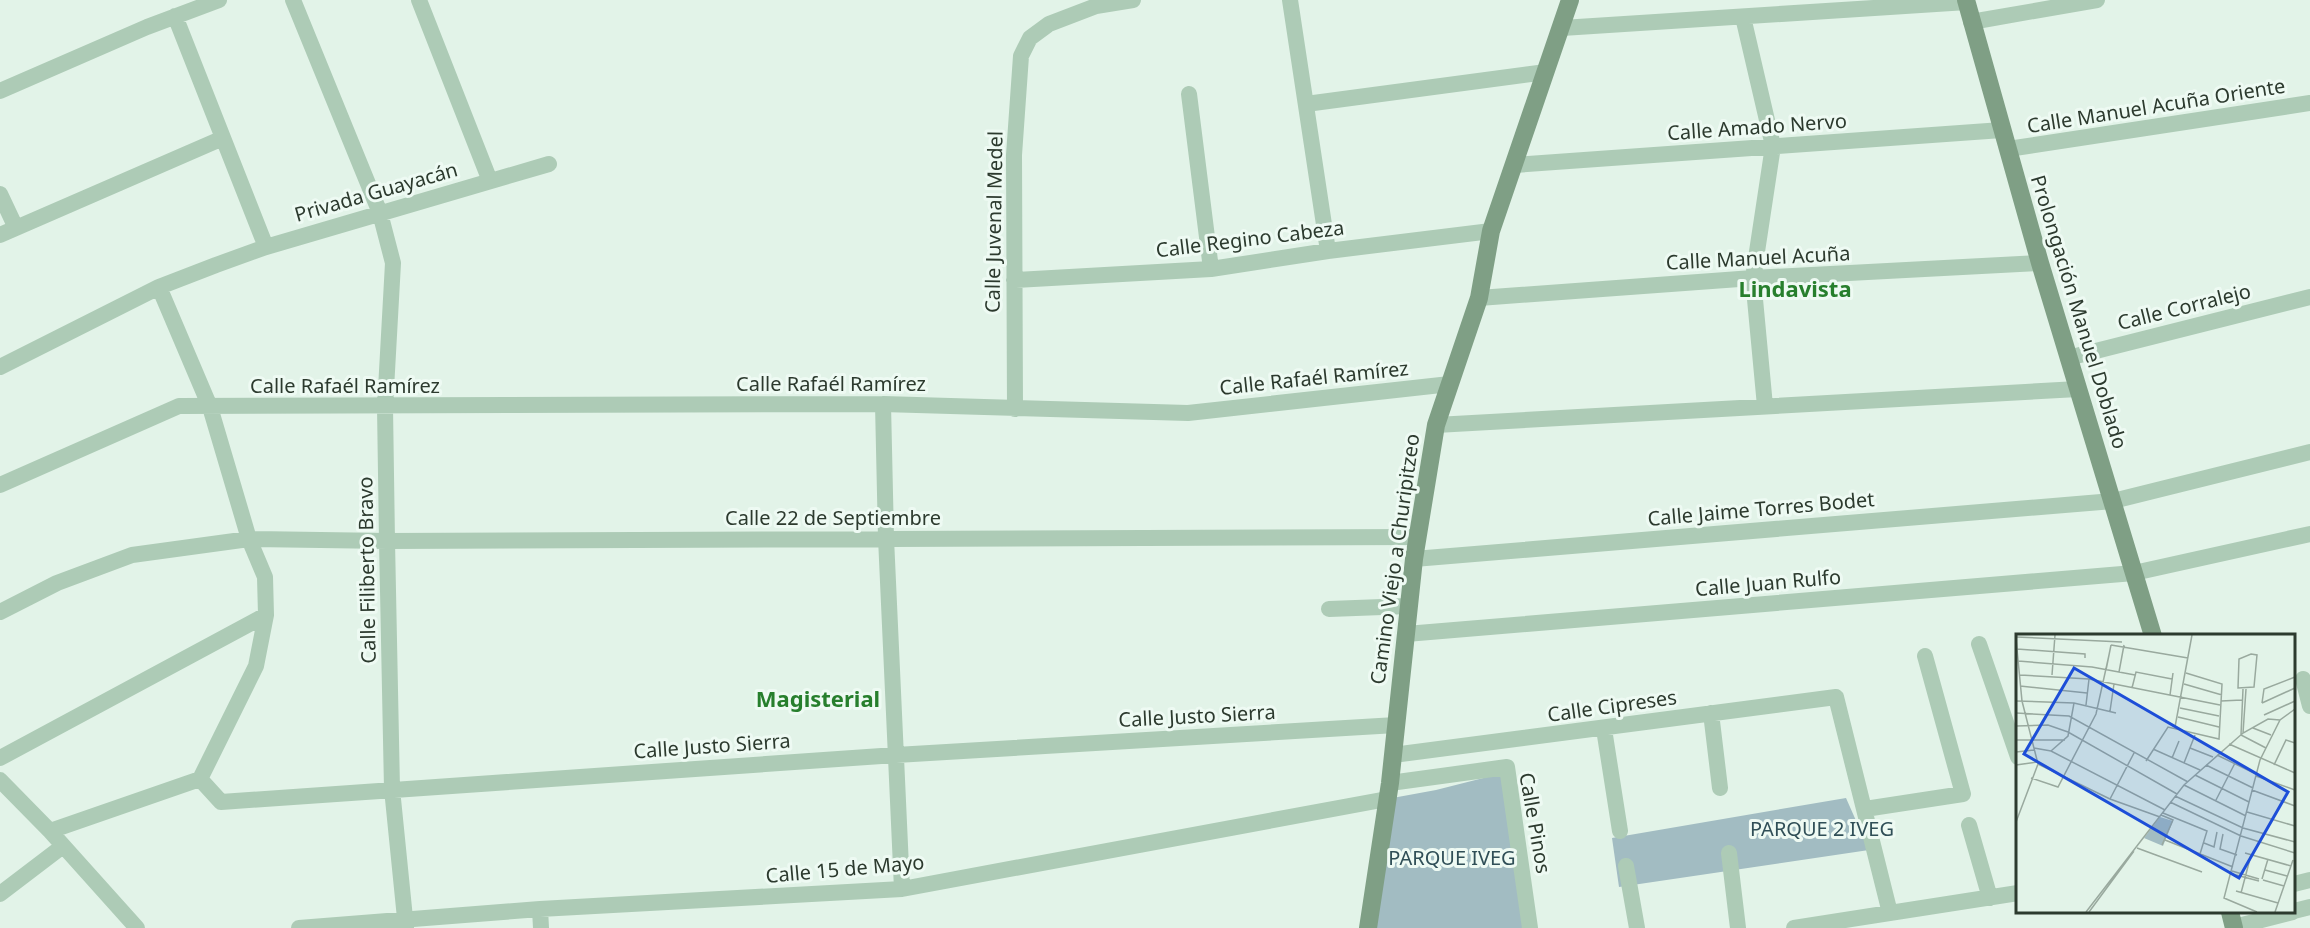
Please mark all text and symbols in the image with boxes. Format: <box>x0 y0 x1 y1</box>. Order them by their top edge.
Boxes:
street label: Calle Manuel Acuña Oriente <box>2025 72 2287 139</box>
street label: Calle Amado Nervo <box>1666 107 1848 146</box>
street label: Calle Juvenal Medel <box>978 131 1009 313</box>
street label: Privada Guayacán <box>291 155 461 228</box>
street label: Prolongación Manuel Doblado <box>2025 172 2134 452</box>
street label: Calle Regino Cabeza <box>1154 214 1346 263</box>
street label: Calle Manuel Acuña <box>1665 239 1851 276</box>
district label: Lindavista <box>1738 273 1852 303</box>
street label: Calle Corralejo <box>2114 277 2253 336</box>
street label: Calle Rafaél Ramírez <box>1218 354 1410 401</box>
street label: Calle Rafaél Ramírez <box>736 370 926 397</box>
street label: Calle Rafaél Ramírez <box>250 372 440 399</box>
street label: Camino Viejo a Churipitzeo <box>1364 432 1425 686</box>
street label: Calle Filiberto Bravo <box>351 476 382 664</box>
street label: Calle Jaime Torres Bodet <box>1646 485 1875 532</box>
street label: Calle 22 de Septiembre <box>725 504 941 531</box>
street label: Calle Juan Rulfo <box>1694 563 1842 602</box>
inset map <box>2016 634 2295 913</box>
district label: Magisterial <box>756 683 880 713</box>
street label: Calle Cipreses <box>1546 683 1678 728</box>
street label: Calle Justo Sierra <box>1118 698 1276 733</box>
street label: Calle Justo Sierra <box>633 727 791 764</box>
street label: Calle Pinos <box>1513 770 1558 875</box>
park label: PARQUE 2 IVEG <box>1750 815 1894 842</box>
park label: PARQUE IVEG <box>1388 844 1516 871</box>
street label: Calle 15 de Mayo <box>764 848 925 889</box>

